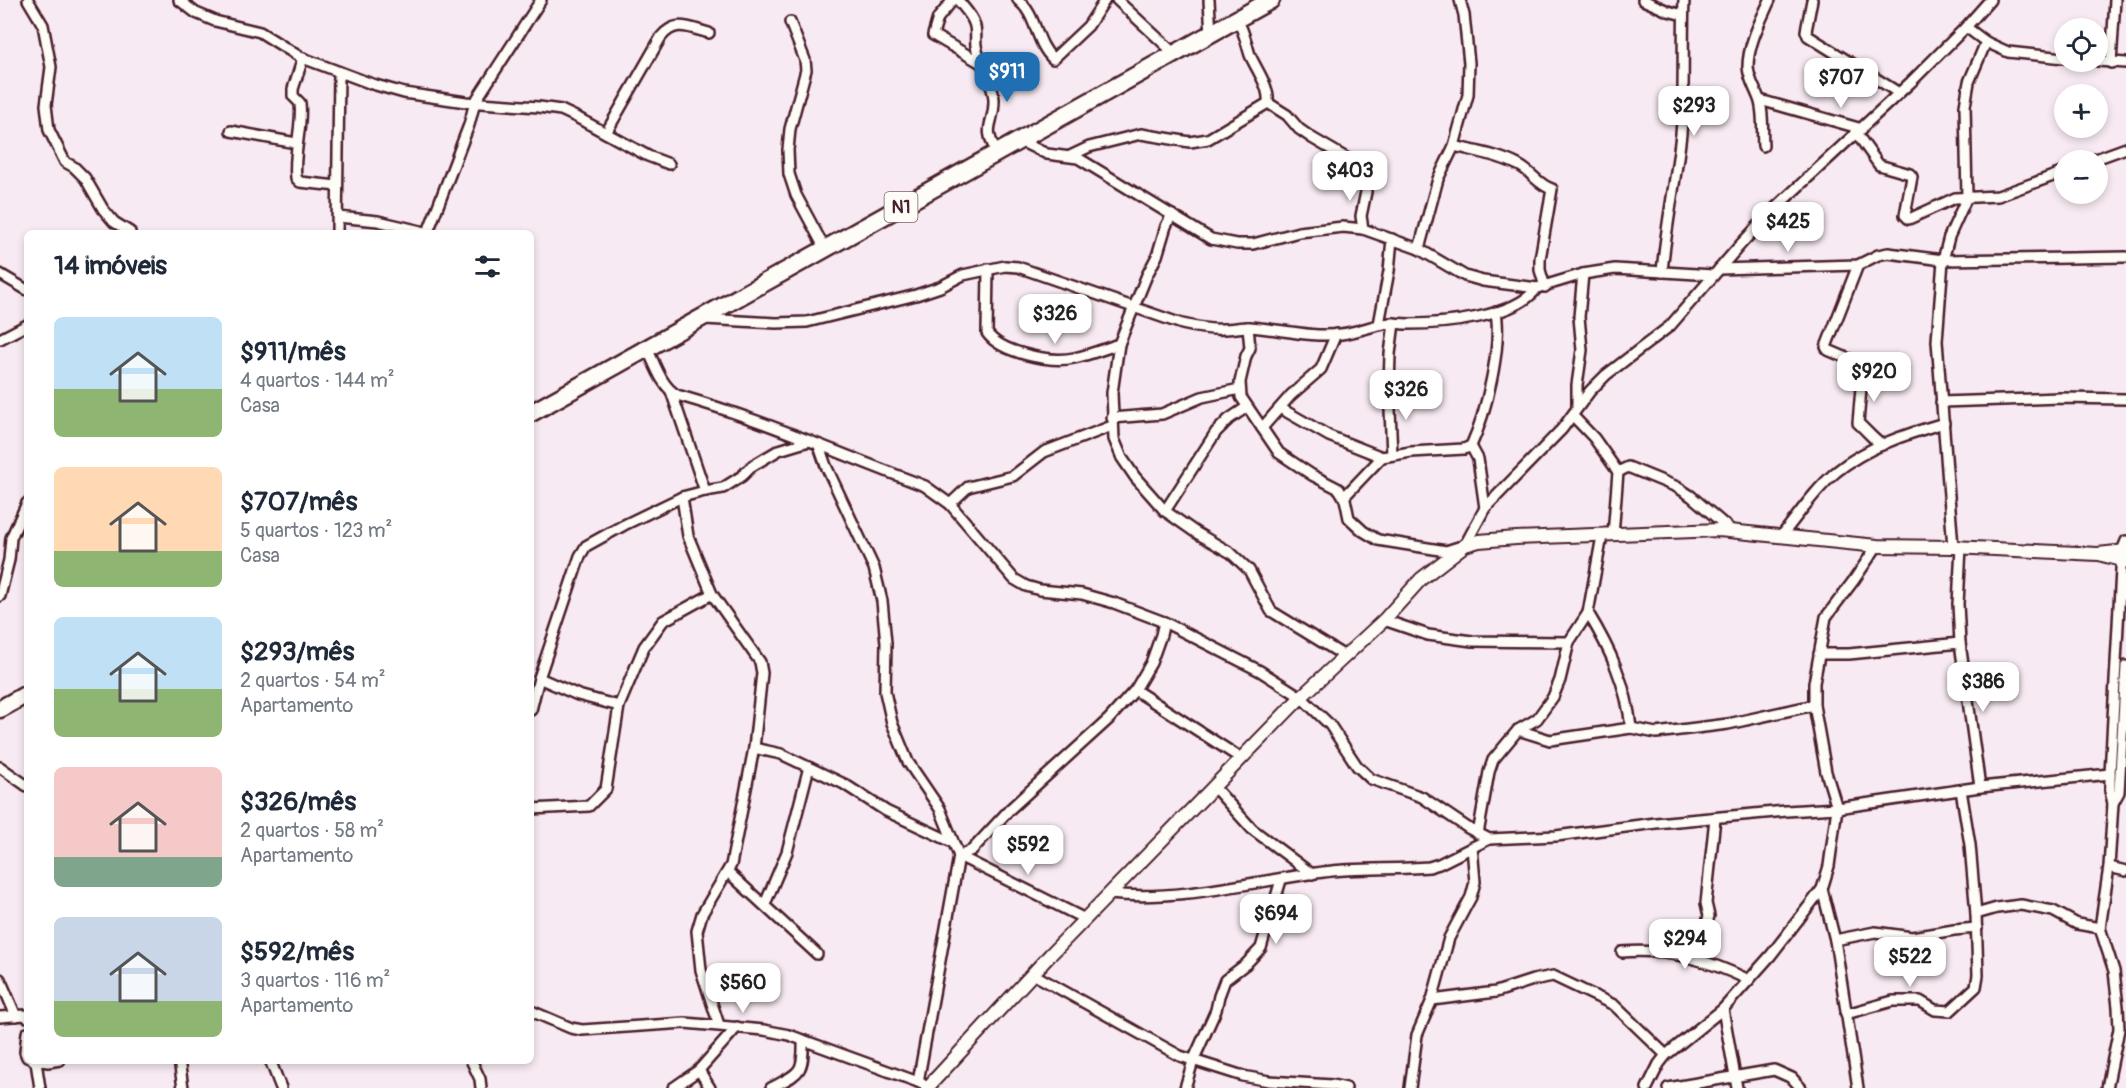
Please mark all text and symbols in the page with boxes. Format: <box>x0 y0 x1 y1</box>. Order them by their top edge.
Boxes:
map controls <box>2054 18 2108 204</box>
button: locate <box>2054 18 2108 72</box>
pin: $911 <box>971 52 1043 103</box>
pin: $707 <box>1805 58 1877 109</box>
text: $911 <box>989 59 1025 84</box>
text: $707 <box>1818 65 1864 90</box>
button: + <box>2054 84 2108 138</box>
pin: $293 <box>1658 86 1730 137</box>
text: $293 <box>1672 93 1716 118</box>
button: − <box>2054 150 2108 204</box>
pin: $403 <box>1314 151 1386 202</box>
text: $403 <box>1326 158 1374 183</box>
road number: N1 <box>884 192 918 222</box>
pin: $425 <box>1752 202 1824 253</box>
text: $425 <box>1766 209 1810 234</box>
text: 14 imóveis <box>54 250 167 282</box>
icon: filters <box>471 250 504 283</box>
pin: $326 <box>1019 294 1091 345</box>
text: $326 <box>1033 301 1077 326</box>
text: $911/mês <box>240 336 346 368</box>
icon: home <box>102 341 174 413</box>
pin: $920 <box>1838 352 1910 403</box>
text: $920 <box>1851 359 1897 384</box>
text: 4 quartos · 144 m² <box>240 368 395 393</box>
pin: $326 <box>1370 370 1442 421</box>
text: $326 <box>1384 377 1428 402</box>
text: Casa <box>240 393 280 418</box>
text: $707/mês <box>240 486 357 518</box>
icon: home <box>102 491 174 563</box>
text: 5 quartos · 123 m² <box>240 518 392 543</box>
text: Casa <box>240 543 280 568</box>
text: $293/mês <box>240 636 354 668</box>
icon: home <box>102 641 174 713</box>
pin: $386 <box>1947 662 2019 713</box>
text: 2 quartos · 54 m² <box>240 668 386 693</box>
text: $386 <box>1961 669 2005 694</box>
text: Apartamento <box>240 693 353 718</box>
text: $326/mês <box>240 786 356 818</box>
icon: home <box>102 791 174 863</box>
text: 2 quartos · 58 m² <box>240 818 384 843</box>
pin: $592 <box>992 825 1064 876</box>
text: $592 <box>1006 832 1050 857</box>
text: Apartamento <box>240 843 353 868</box>
pin: $694 <box>1240 894 1312 945</box>
text: $694 <box>1254 901 1298 926</box>
pin: $294 <box>1649 919 1721 970</box>
text: $294 <box>1663 926 1707 951</box>
text: $592/mês <box>240 936 354 968</box>
pin: $522 <box>1874 937 1946 988</box>
icon: home <box>102 941 174 1013</box>
text: $522 <box>1888 944 1932 969</box>
pin: $560 <box>707 963 779 1014</box>
text: 3 quartos · 116 m² <box>240 968 390 993</box>
text: $560 <box>720 970 766 995</box>
text: Apartamento <box>240 993 353 1018</box>

